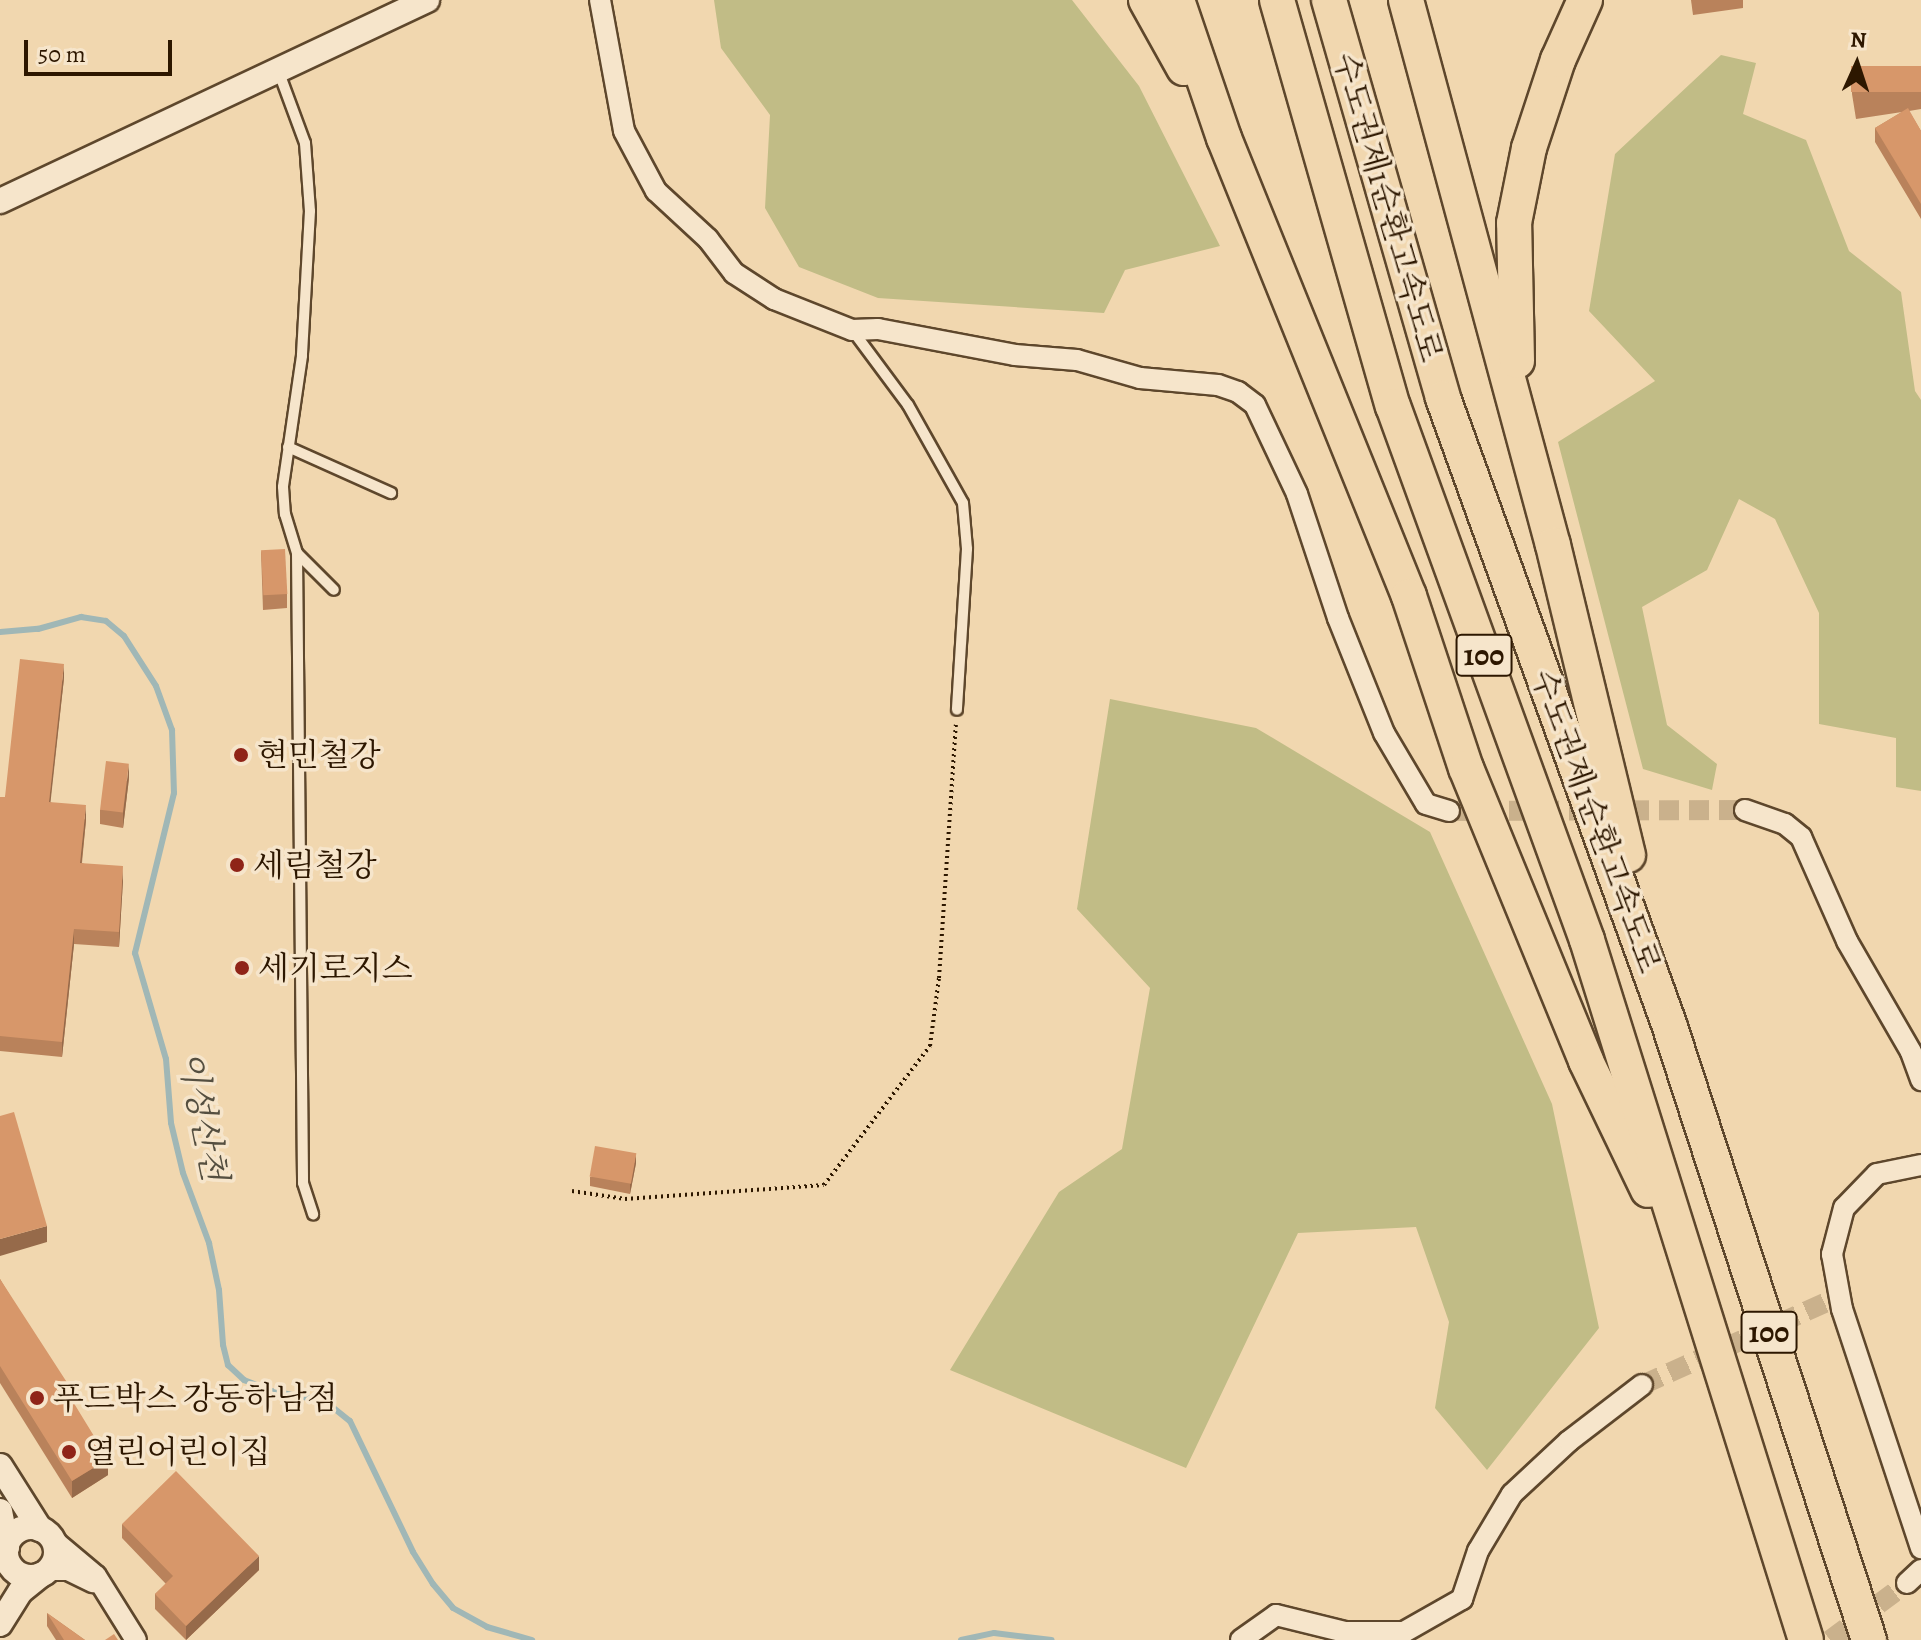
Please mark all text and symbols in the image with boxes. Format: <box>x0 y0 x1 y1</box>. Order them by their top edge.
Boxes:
scale bar <box>28 24 176 74</box>
north arrow <box>1817 24 1897 104</box>
text: N <box>1849 25 1867 55</box>
text: 50 m <box>38 38 86 70</box>
street label: 수도권제1순환고속도로 <box>1325 48 1451 366</box>
road number: 100 <box>1454 629 1514 681</box>
street label: 수도권제1순환고속도로 <box>1523 664 1669 978</box>
place label: 현민철강 <box>257 736 381 774</box>
marker: 현민철강 <box>232 746 250 764</box>
place label: 세림철강 <box>253 846 377 884</box>
marker: 세림철강 <box>228 856 246 874</box>
place label: 세기로지스 <box>258 949 413 987</box>
marker: 세기로지스 <box>233 959 251 977</box>
water label: 이성산천 <box>170 1048 236 1184</box>
road number: 100 <box>1739 1306 1799 1358</box>
place label: 푸드박스 강동하남점 <box>53 1379 338 1417</box>
marker: 푸드박스 강동하남점 <box>28 1389 46 1407</box>
place label: 열린어린이집 <box>85 1433 270 1471</box>
marker: 열린어린이집 <box>60 1443 78 1461</box>

